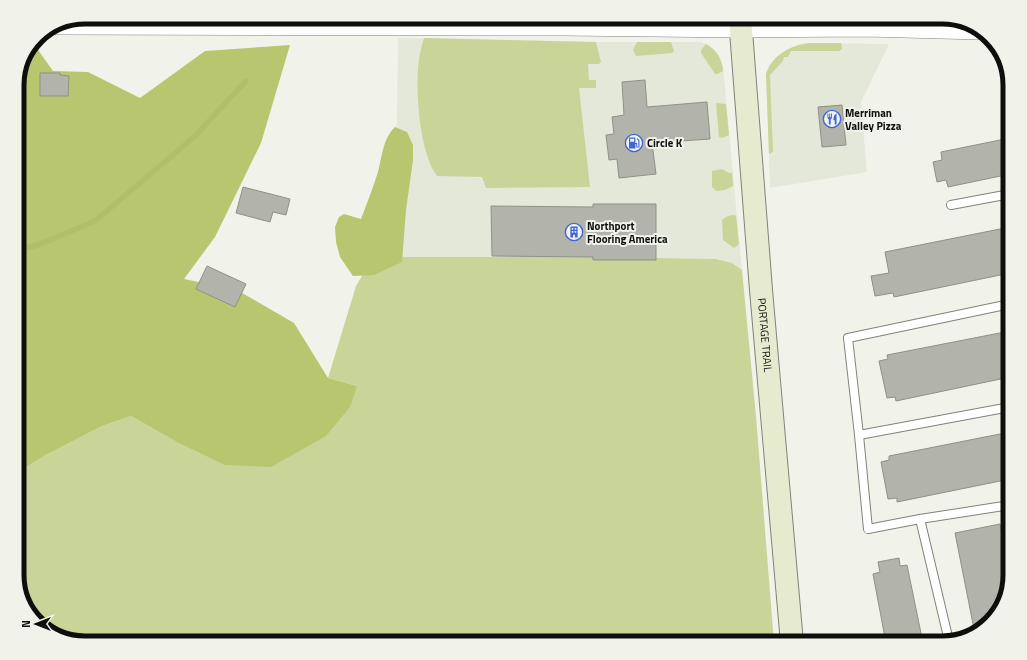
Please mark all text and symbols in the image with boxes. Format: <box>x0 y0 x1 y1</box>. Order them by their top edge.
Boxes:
place label: Merriman Valley Pizza <box>845 105 902 134</box>
restaurant icon: Merriman Valley Pizza <box>822 109 842 129</box>
fuel station icon: Circle K <box>624 133 644 153</box>
place label: Circle K <box>647 135 683 151</box>
place label: Northport Flooring America <box>587 218 668 247</box>
building icon: Northport Flooring America <box>564 222 584 242</box>
street label: PORTAGE TRAIL <box>754 297 776 374</box>
north arrow <box>16 604 56 644</box>
text: N <box>18 620 34 628</box>

